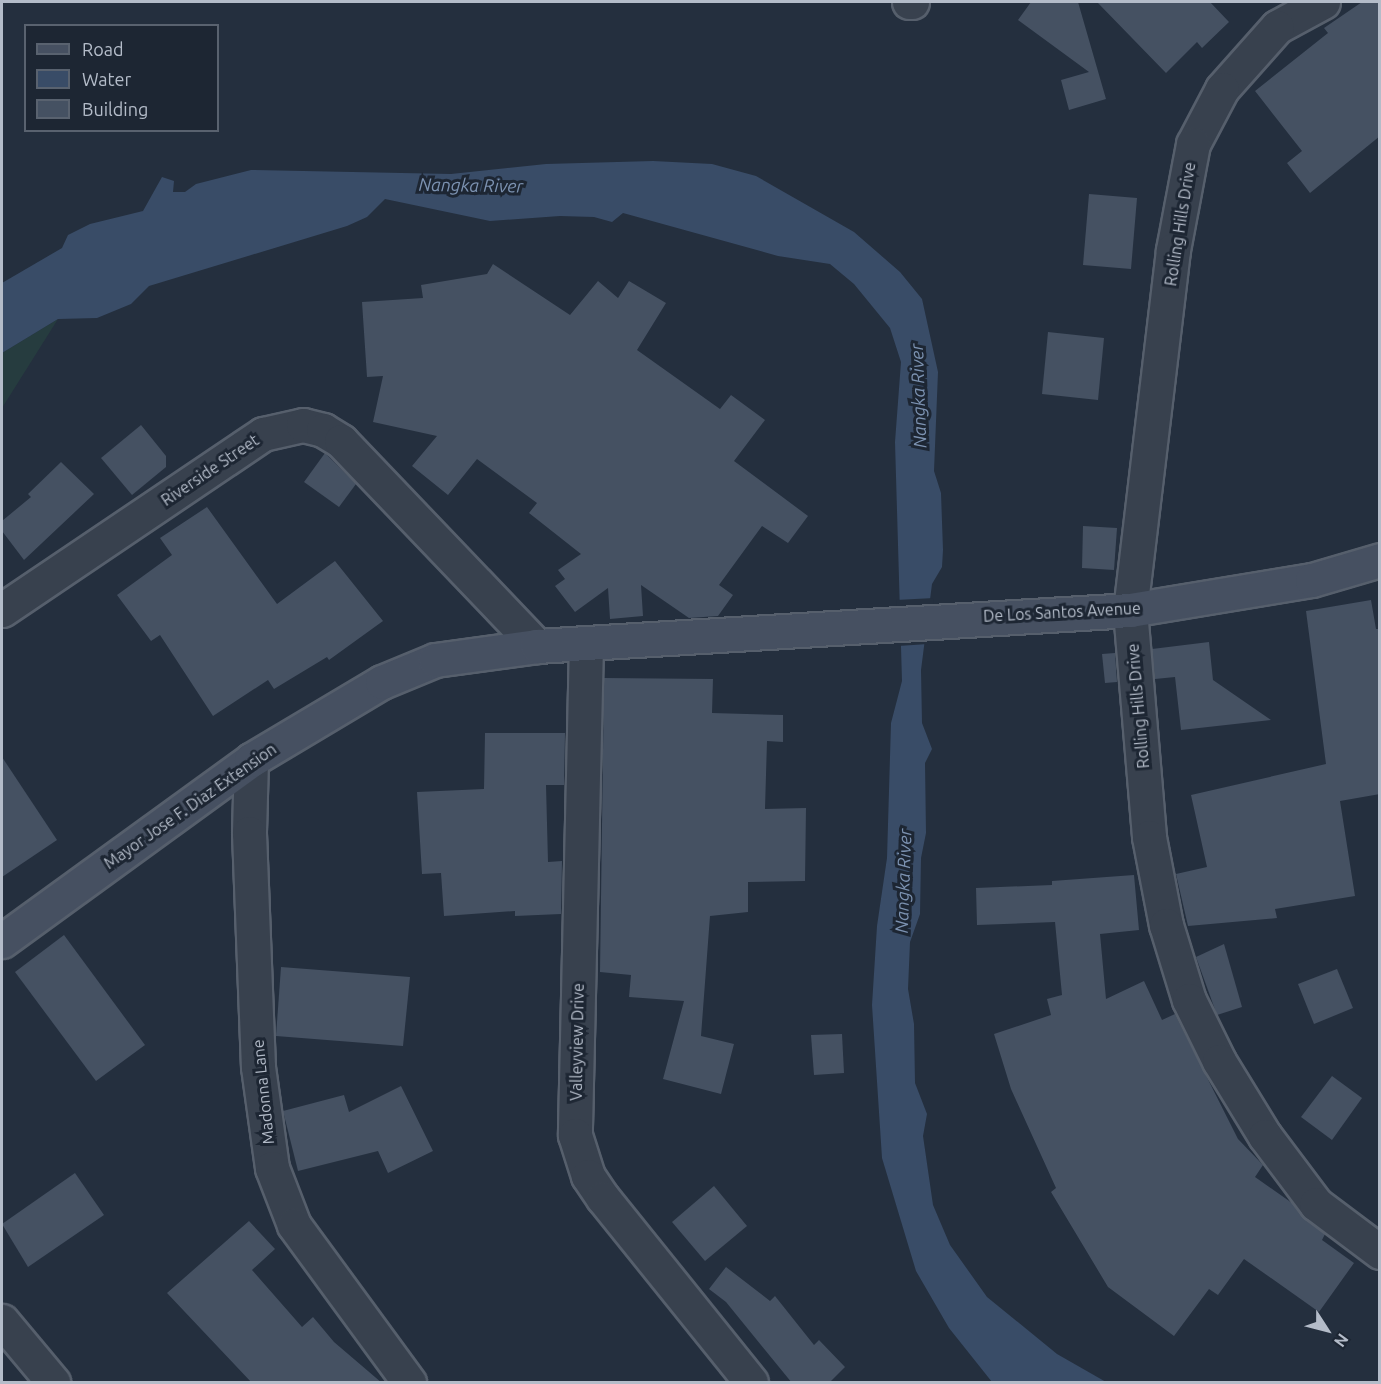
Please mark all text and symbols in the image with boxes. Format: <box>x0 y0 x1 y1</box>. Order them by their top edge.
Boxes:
legend <box>24 24 219 132</box>
text: Road <box>82 39 124 59</box>
text: Water <box>82 69 131 89</box>
text: Building <box>82 99 148 119</box>
street label: Rolling Hills Drive <box>1161 161 1199 287</box>
water label: Nangka River <box>418 173 524 197</box>
water label: Nangka River <box>905 343 931 449</box>
street label: Riverside Street <box>157 430 263 510</box>
street label: De Los Santos Avenue <box>983 598 1141 626</box>
street label: Rolling Hills Drive <box>1123 643 1153 769</box>
street label: Mayor Jose F. Diaz Extension <box>100 739 280 873</box>
water label: Nangka River <box>890 828 916 934</box>
street label: Valleyview Drive <box>566 983 588 1101</box>
street label: Madonna Lane <box>248 1039 278 1145</box>
north arrow <box>1297 1300 1357 1360</box>
text: N <box>1331 1330 1352 1351</box>

